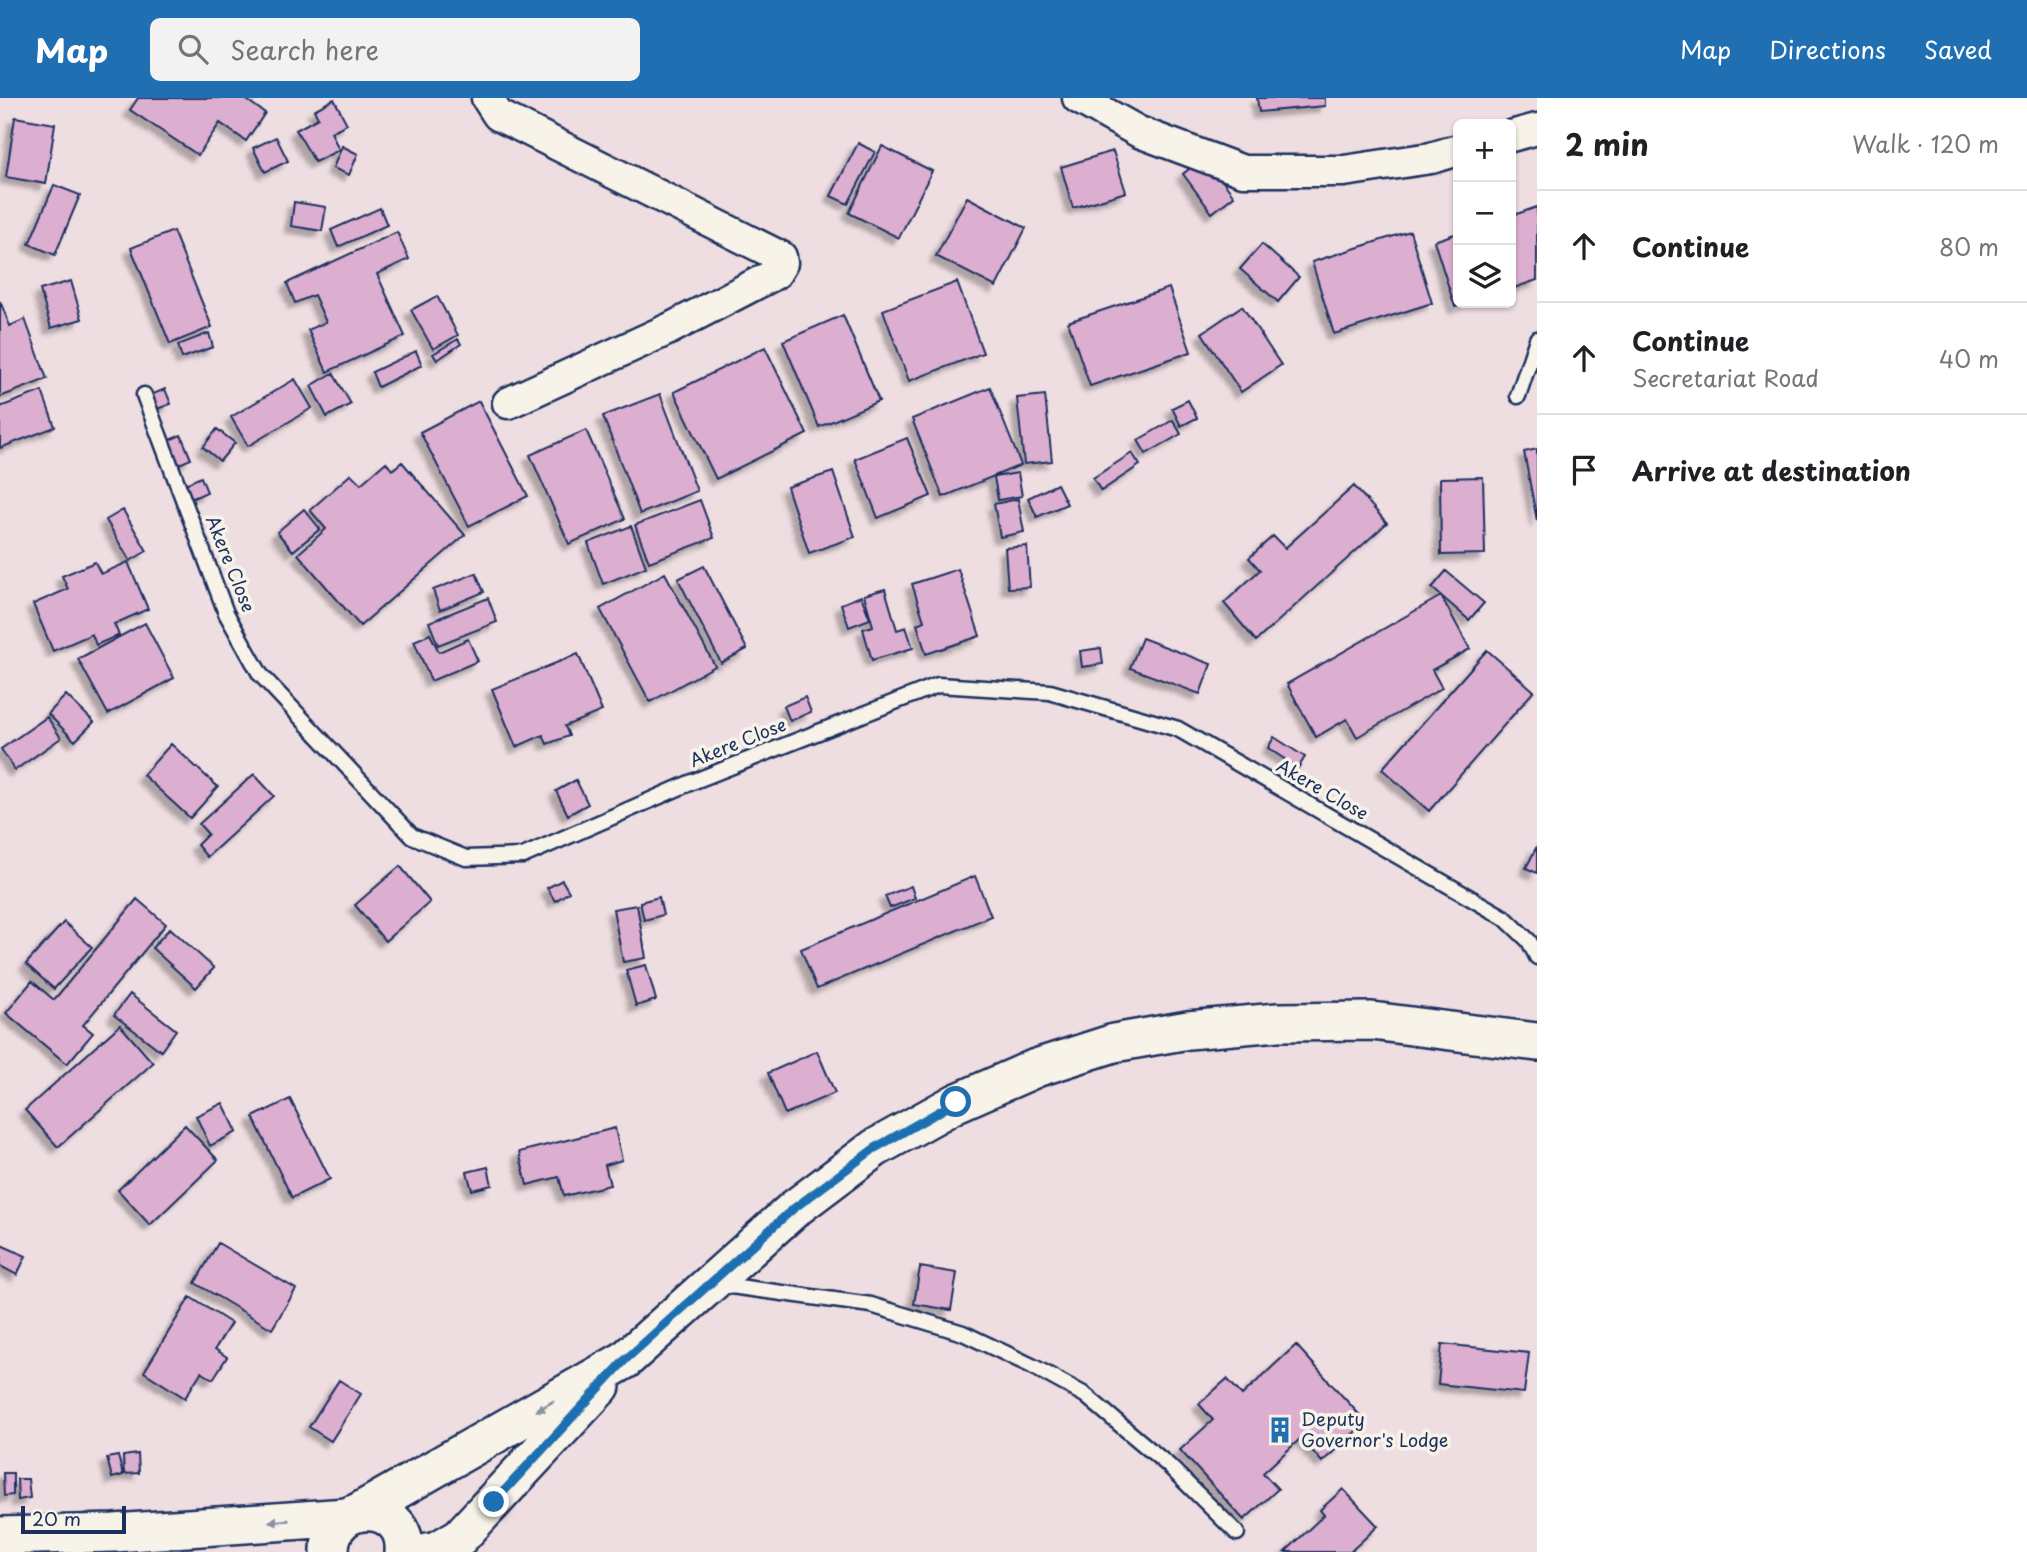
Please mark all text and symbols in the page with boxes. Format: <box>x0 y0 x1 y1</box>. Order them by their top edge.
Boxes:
search box <box>150 18 640 81</box>
text: Map <box>35 24 108 74</box>
icon: search <box>174 30 212 68</box>
text: Search here <box>230 30 379 69</box>
text: Map <box>1680 31 1731 67</box>
text: Directions <box>1769 31 1886 67</box>
text: Saved <box>1924 31 1992 67</box>
map controls <box>1453 119 1516 308</box>
button: + <box>1453 119 1516 182</box>
text: 2 min <box>1565 121 1649 166</box>
text: Walk · 120 m <box>1852 126 1999 161</box>
button: − <box>1453 182 1516 245</box>
icon: ahead <box>1565 227 1603 265</box>
text: Continue <box>1632 227 1749 266</box>
text: 80 m <box>1939 229 1999 264</box>
button: layers <box>1453 245 1516 308</box>
text: Continue <box>1632 321 1749 360</box>
icon: ahead <box>1565 339 1603 377</box>
text: 40 m <box>1939 341 1999 376</box>
text: Secretariat Road <box>1632 360 1819 395</box>
icon: arrive <box>1565 451 1603 489</box>
text: Arrive at destination <box>1632 451 1911 490</box>
street label: Akere Close <box>200 511 263 616</box>
street label: Akere Close <box>685 710 790 773</box>
street label: Akere Close <box>1272 752 1374 826</box>
route start <box>940 1086 971 1117</box>
one-way arrow <box>535 1400 554 1412</box>
place label: Deputy Governor's Lodge <box>1301 1405 1448 1453</box>
building icon: Deputy Governor's Lodge <box>1265 1415 1295 1445</box>
route end <box>478 1486 509 1517</box>
scale bar <box>21 1503 126 1535</box>
text: 20 m <box>32 1504 81 1532</box>
one-way arrow <box>268 1516 290 1527</box>

